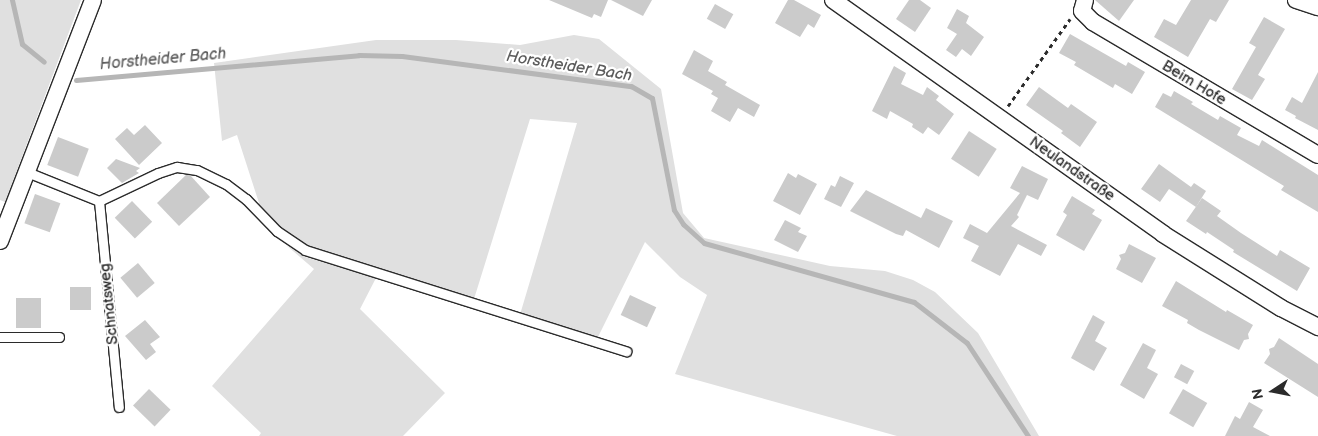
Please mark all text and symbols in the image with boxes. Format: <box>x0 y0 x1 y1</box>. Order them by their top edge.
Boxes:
water label: Horstheider Bach <box>99 45 227 75</box>
water label: Horstheider Bach <box>505 48 633 86</box>
street label: Beim Hofe <box>1159 57 1229 109</box>
street label: Neulandstraße <box>1026 133 1118 205</box>
street label: Schnatsweg <box>96 262 122 346</box>
north arrow <box>1248 366 1298 416</box>
text: N <box>1248 387 1267 401</box>

